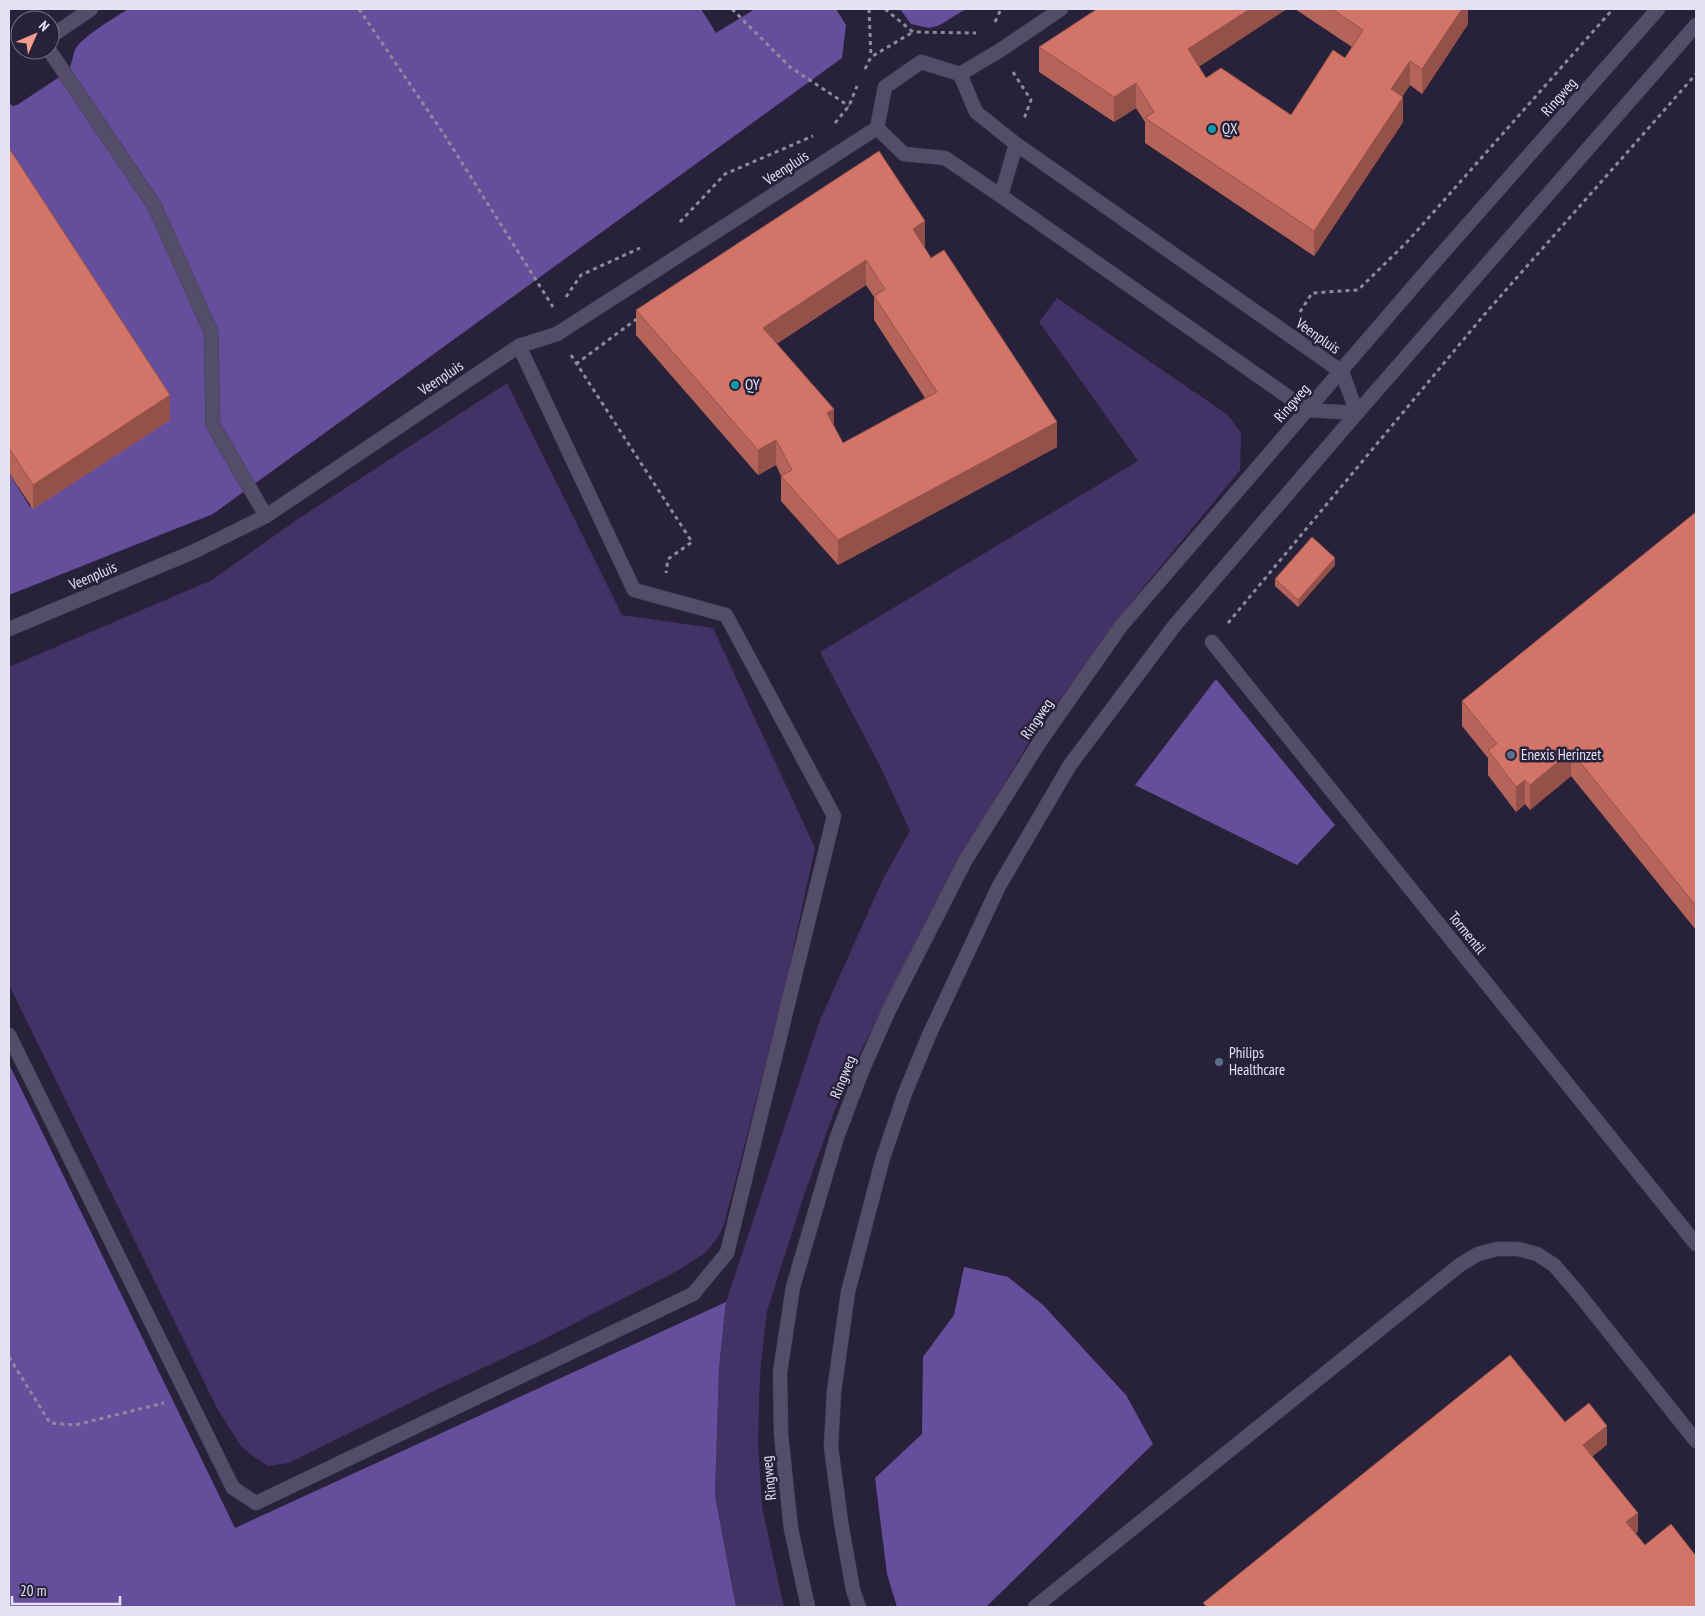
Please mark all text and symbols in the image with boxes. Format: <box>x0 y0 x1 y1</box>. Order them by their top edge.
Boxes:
north arrow <box>10 10 60 60</box>
text: N <box>35 17 53 35</box>
street label: Ringweg <box>1537 74 1580 120</box>
place label: QX <box>1222 119 1238 138</box>
marker: QX <box>1206 123 1218 135</box>
street label: Veenpluis <box>759 146 812 190</box>
street label: Veenpluis <box>1292 313 1344 358</box>
street label: Veenpluis <box>414 356 467 400</box>
place label: QY <box>745 375 760 394</box>
marker: QY <box>729 379 741 391</box>
street label: Ringweg <box>1270 380 1313 426</box>
street label: Veenpluis <box>65 557 119 594</box>
street label: Ringweg <box>1016 695 1057 743</box>
place label: Enexis Herinzet <box>1521 745 1601 764</box>
marker: Enexis Herinzet <box>1505 749 1517 761</box>
street label: Tormentil <box>1445 908 1491 958</box>
place label: Philips Healthcare <box>1229 1043 1285 1079</box>
street label: Ringweg <box>825 1052 860 1101</box>
marker: Philips Healthcare <box>1213 1056 1225 1068</box>
street label: Ringweg <box>757 1455 780 1501</box>
scale bar <box>12 1574 120 1606</box>
text: 20 m <box>20 1581 46 1600</box>

